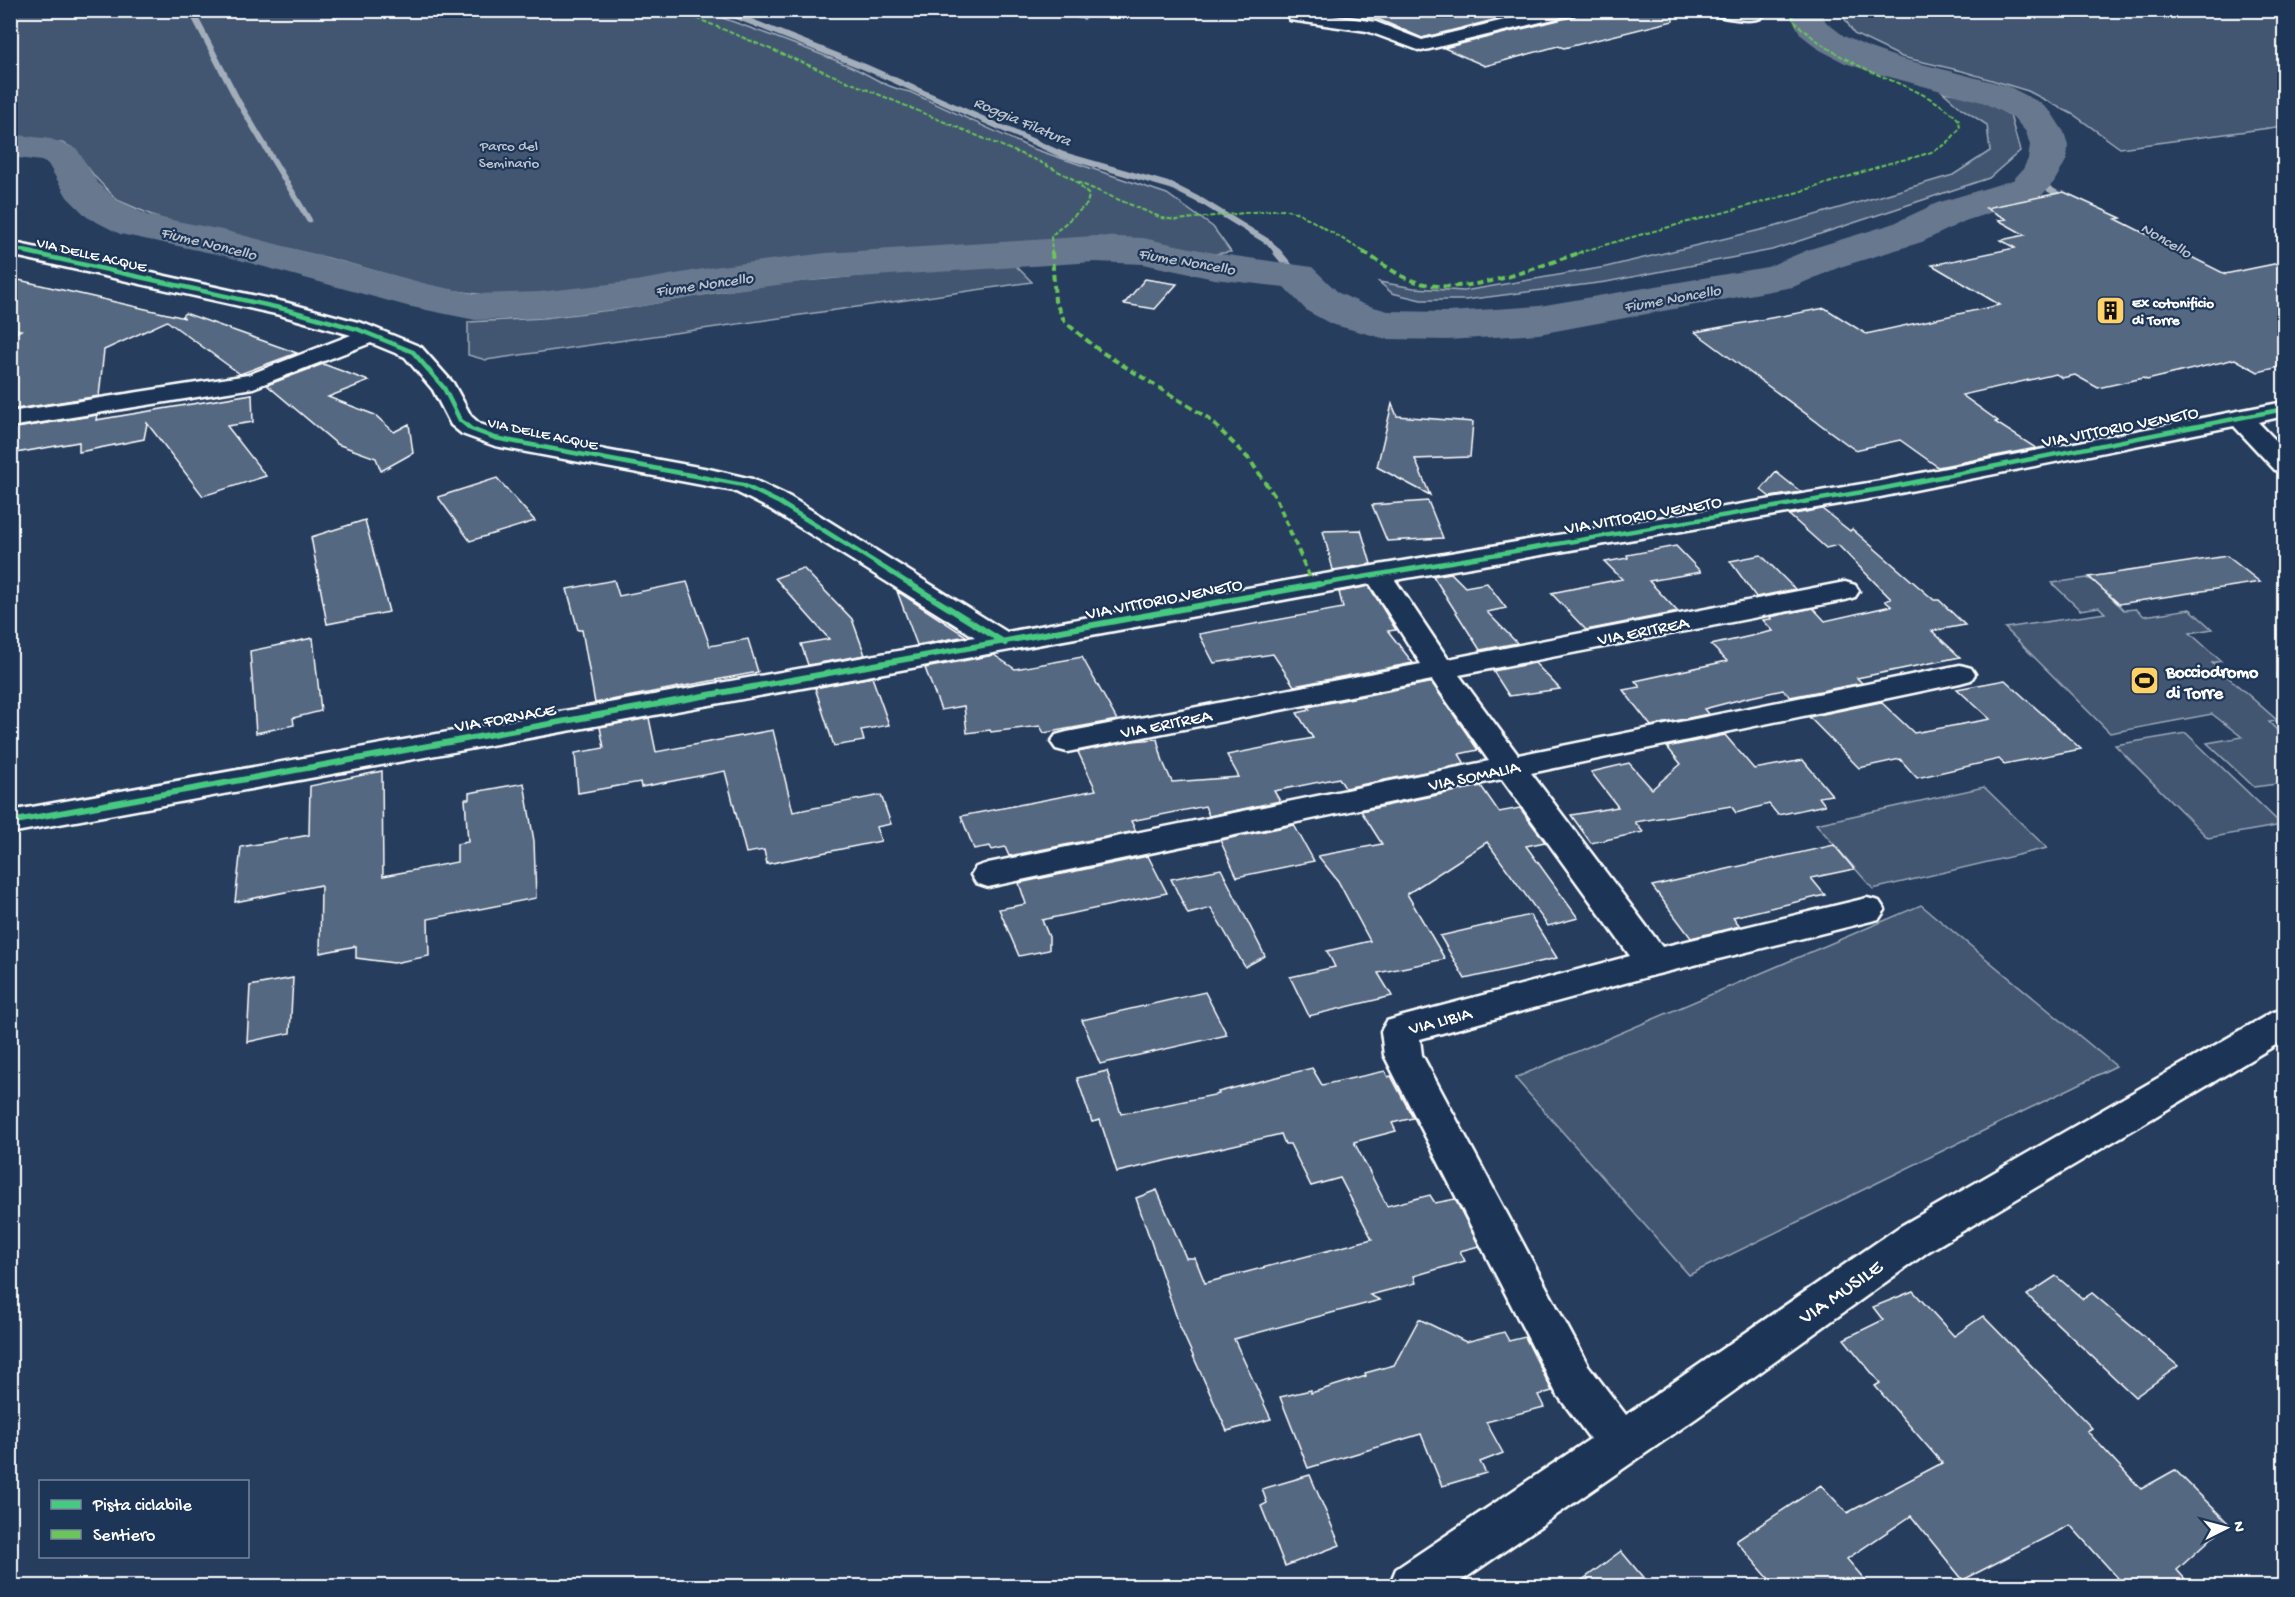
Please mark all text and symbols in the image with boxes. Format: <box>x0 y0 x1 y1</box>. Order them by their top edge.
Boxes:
water label: Roggia Filatura <box>970 94 1074 153</box>
park label: Parco del Seminario <box>479 138 539 173</box>
water label: Noncello <box>2137 220 2195 264</box>
water label: Fiume Noncello <box>158 224 259 267</box>
street label: VIA DELLE ACQUE <box>34 234 149 278</box>
water label: Fiume Noncello <box>1136 246 1237 281</box>
water label: Fiume Noncello <box>655 270 755 303</box>
water label: Fiume Noncello <box>1623 282 1723 318</box>
building icon: Ex cotonificio di Torre <box>2095 295 2127 327</box>
place label: Ex cotonificio di Torre <box>2132 295 2214 330</box>
street label: VIA VITTORIO VENETO <box>2039 403 2201 454</box>
street label: VIA DELLE ACQUE <box>485 414 600 456</box>
street label: VIA VITTORIO VENETO <box>1562 492 1724 541</box>
street label: VIA VITTORIO VENETO <box>1083 575 1245 626</box>
street label: VIA ERITREA <box>1595 613 1692 652</box>
place label: Bocciodromo di Torre <box>2165 663 2259 705</box>
sports icon: Bocciodromo di Torre <box>2129 665 2161 697</box>
street label: VIA FORNACE <box>452 700 558 739</box>
street label: VIA ERITREA <box>1118 706 1215 745</box>
street label: VIA SOMALIA <box>1426 757 1524 798</box>
street label: VIA LIBIA <box>1406 1004 1476 1041</box>
street label: VIA MUSILE <box>1795 1255 1889 1332</box>
legend <box>39 1480 249 1558</box>
text: Pista ciclabile <box>92 1496 193 1517</box>
north arrow <box>2196 1498 2256 1558</box>
text: N <box>2227 1521 2247 1534</box>
text: Sentiero <box>93 1526 155 1547</box>

